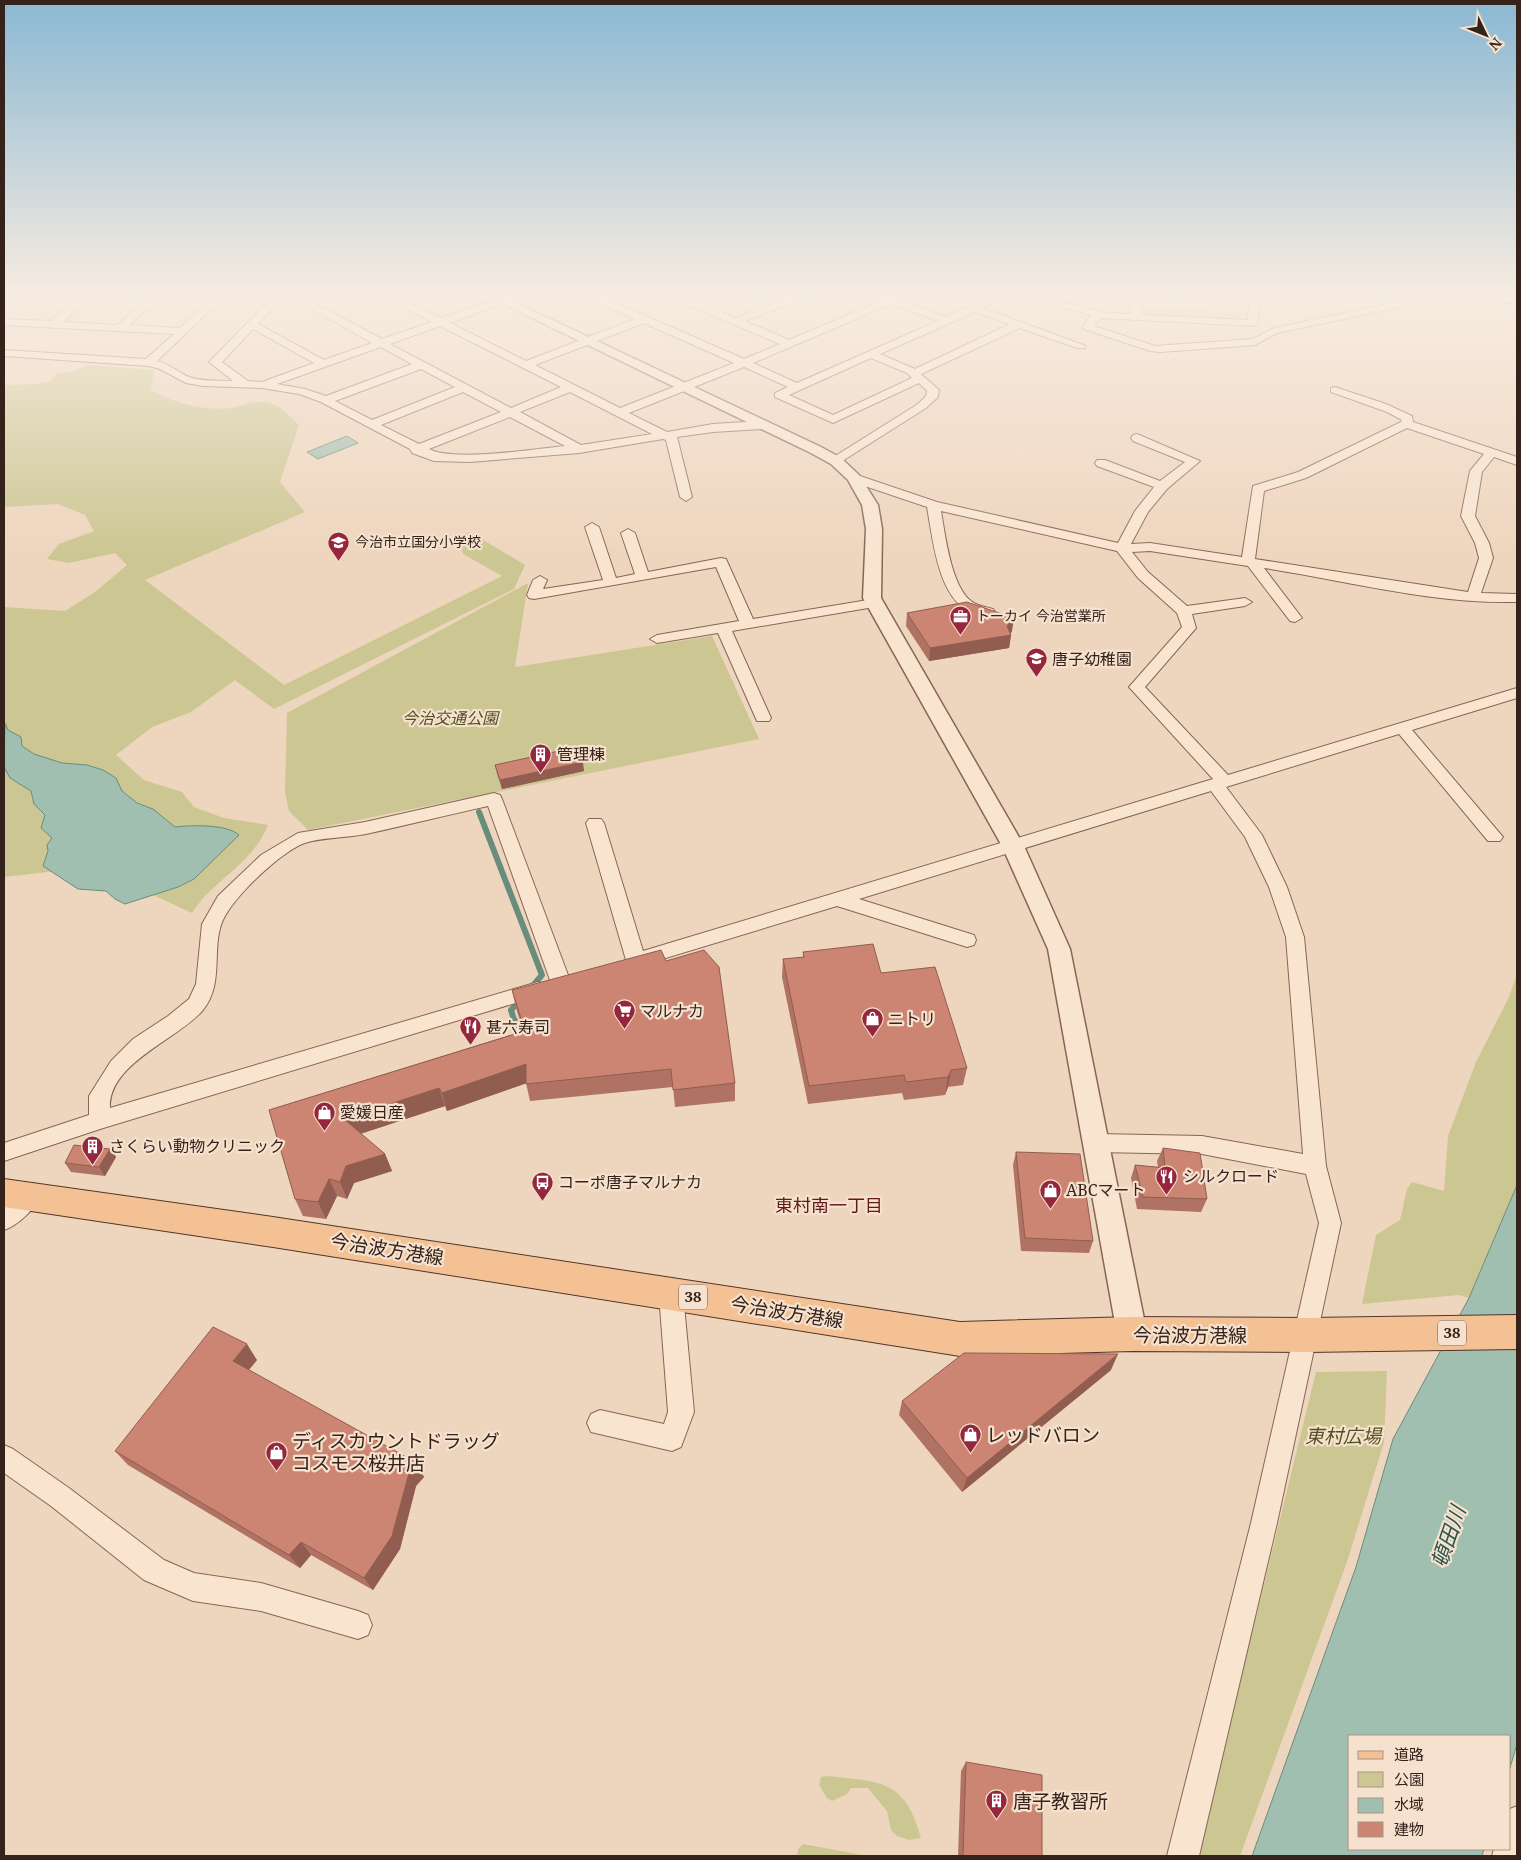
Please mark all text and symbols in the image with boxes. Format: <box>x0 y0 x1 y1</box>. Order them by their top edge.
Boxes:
north arrow <box>1461 10 1511 60</box>
text: N <box>1485 34 1507 55</box>
school or university icon: 今治市立国分小学校 <box>327 530 351 561</box>
place label: 今治市立国分小学校 <box>355 532 481 551</box>
office icon: トーカイ 今治営業所 <box>948 604 972 635</box>
place label: トーカイ 今治営業所 <box>976 606 1106 625</box>
school or university icon: 唐子幼稚園 <box>1024 647 1048 678</box>
place label: 唐子幼稚園 <box>1052 648 1132 670</box>
park label: 今治交通公園 <box>402 707 500 729</box>
building icon: 管理棟 <box>529 742 553 773</box>
place label: 管理棟 <box>557 743 605 765</box>
supermarket icon: マルナカ <box>612 999 636 1030</box>
place label: マルナカ <box>640 1000 704 1022</box>
shop icon: ニトリ <box>860 1007 884 1038</box>
place label: ニトリ <box>888 1008 936 1030</box>
restaurant icon: 甚六寿司 <box>458 1015 482 1046</box>
place label: 甚六寿司 <box>486 1016 550 1038</box>
shop icon: 愛媛日産 <box>312 1100 336 1131</box>
place label: 愛媛日産 <box>340 1101 404 1123</box>
building icon: さくらい動物クリニック <box>81 1134 105 1165</box>
place label: さくらい動物クリニック <box>109 1135 285 1157</box>
restaurant icon: シルクロード <box>1155 1164 1179 1195</box>
place label: シルクロード <box>1183 1165 1279 1187</box>
bus stop icon: コーポ唐子マルナカ <box>530 1170 554 1201</box>
place label: コーポ唐子マルナカ <box>558 1171 702 1193</box>
shop icon: ABCマート <box>1038 1178 1062 1209</box>
place label: ABCマート <box>1066 1179 1146 1201</box>
district label: 東村南一丁目 <box>775 1193 883 1217</box>
street label: 今治波方港線 <box>329 1227 445 1271</box>
road number: 38 <box>679 1284 707 1310</box>
street label: 今治波方港線 <box>729 1290 845 1334</box>
road number: 38 <box>1438 1320 1466 1346</box>
street label: 今治波方港線 <box>1133 1322 1247 1348</box>
place label: レッドバロン <box>986 1422 1100 1448</box>
shop icon: レッドバロン <box>958 1423 982 1454</box>
park label: 東村広場 <box>1305 1423 1383 1449</box>
place label: ディスカウントドラッグ コスモス桜井店 <box>292 1428 500 1476</box>
shop icon: ディスカウントドラッグ コスモス桜井店 <box>264 1440 288 1471</box>
water label: 頓田川 <box>1425 1500 1472 1571</box>
legend <box>1348 1735 1511 1850</box>
text: 道路 <box>1394 1744 1424 1764</box>
text: 公園 <box>1394 1769 1424 1789</box>
place label: 唐子教習所 <box>1013 1788 1108 1814</box>
building icon: 唐子教習所 <box>985 1789 1009 1820</box>
text: 水域 <box>1394 1794 1424 1814</box>
text: 建物 <box>1394 1819 1424 1839</box>

